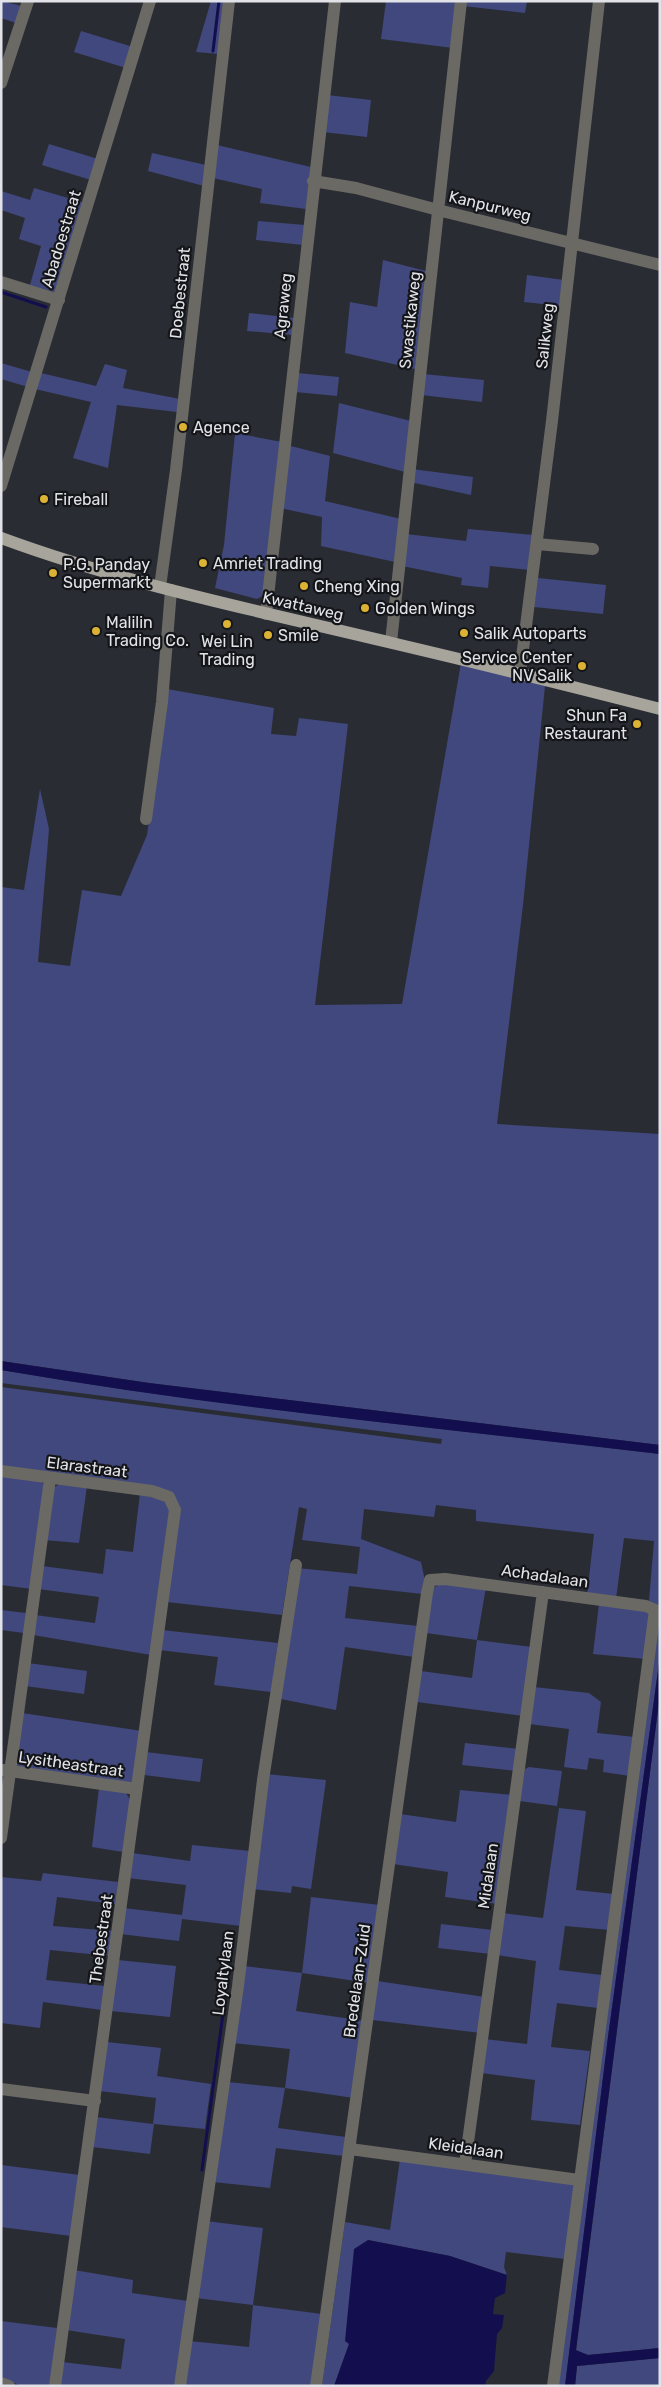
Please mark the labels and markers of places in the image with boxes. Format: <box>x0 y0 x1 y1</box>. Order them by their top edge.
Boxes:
place label: Agence <box>193 418 250 437</box>
marker: Agence <box>177 421 189 433</box>
place label: Fireball <box>54 490 108 509</box>
marker: Fireball <box>38 493 50 505</box>
place label: Amriet Trading <box>213 554 322 573</box>
place label: P.G. Panday Supermarkt <box>63 555 151 592</box>
marker: Amriet Trading <box>197 557 209 569</box>
marker: P.G. Panday Supermarkt <box>47 567 59 579</box>
place label: Cheng Xing <box>314 577 400 596</box>
marker: Cheng Xing <box>298 580 310 592</box>
place label: Golden Wings <box>375 599 475 618</box>
marker: Golden Wings <box>359 602 371 614</box>
place label: Malilin Trading Co. <box>106 613 189 650</box>
marker: Wei Lin Trading <box>221 618 233 630</box>
place label: Salik Autoparts <box>474 624 587 643</box>
marker: Malilin Trading Co. <box>90 625 102 637</box>
place label: Smile <box>278 626 319 645</box>
marker: Salik Autoparts <box>458 627 470 639</box>
marker: Smile <box>262 629 274 641</box>
place label: Wei Lin Trading <box>199 632 255 669</box>
place label: Service Center NV Salik <box>462 648 573 685</box>
marker: Service Center NV Salik <box>576 660 588 672</box>
place label: Shun Fa Restaurant <box>544 706 627 743</box>
marker: Shun Fa Restaurant <box>631 718 643 730</box>

